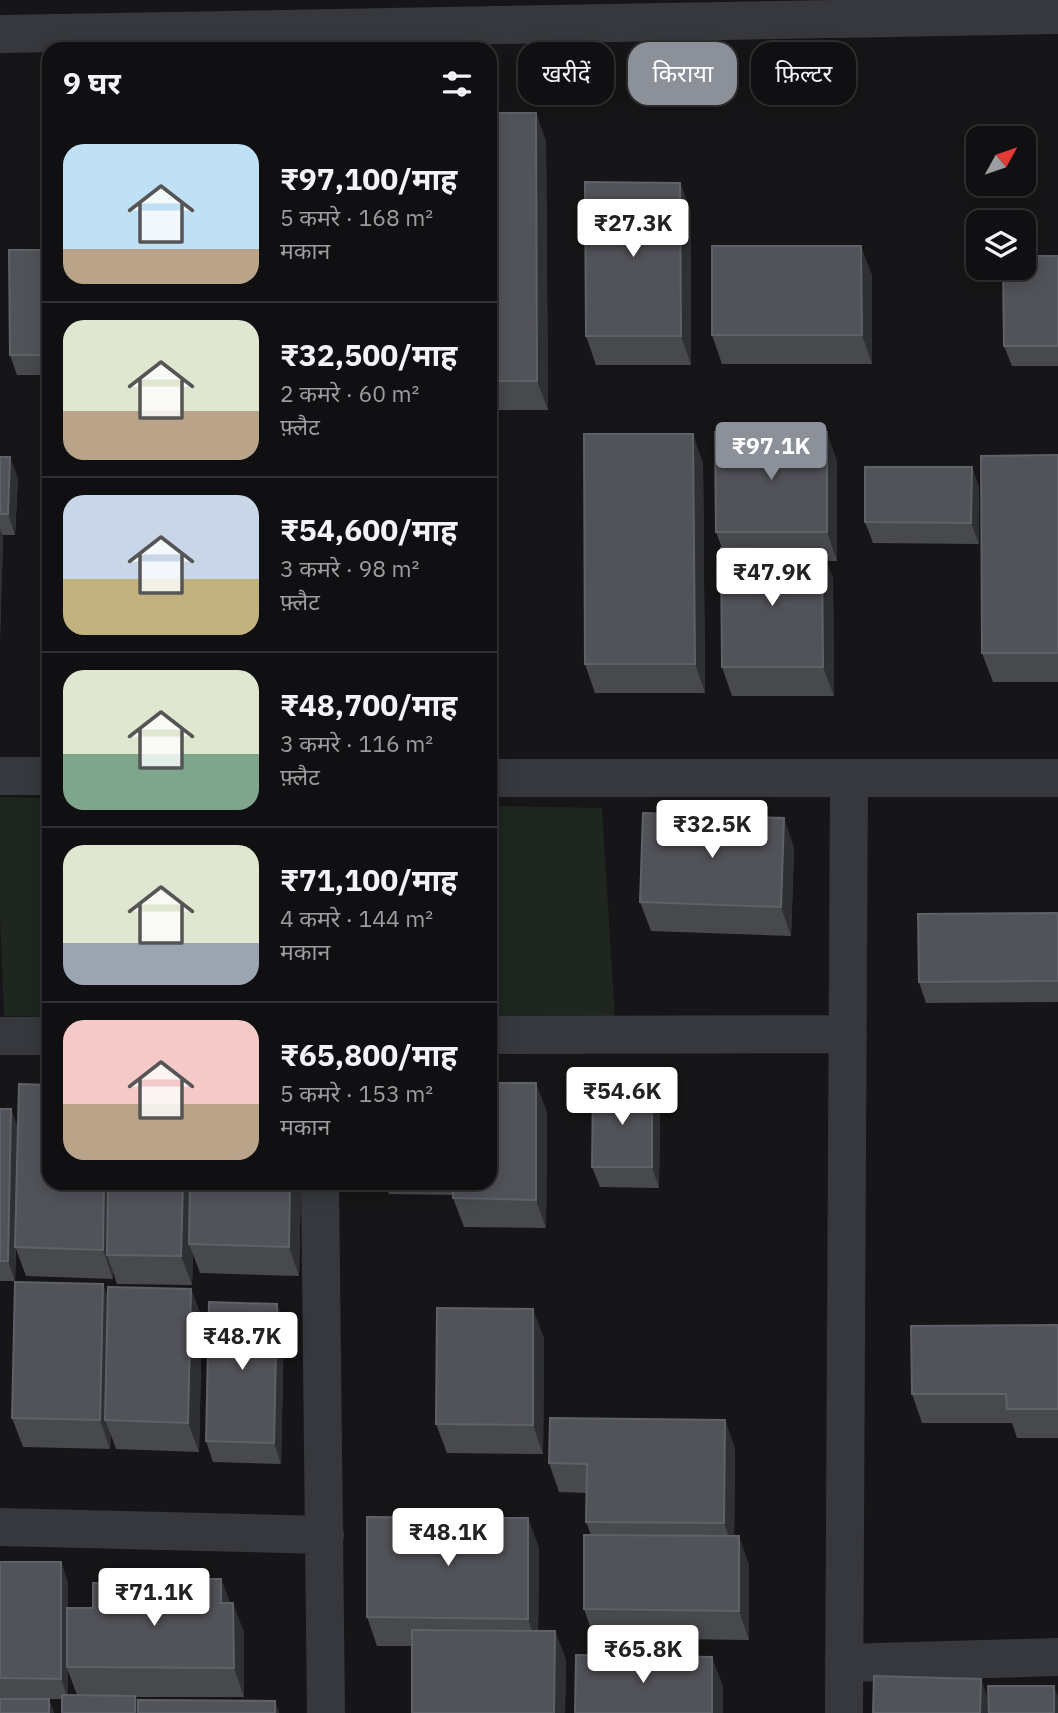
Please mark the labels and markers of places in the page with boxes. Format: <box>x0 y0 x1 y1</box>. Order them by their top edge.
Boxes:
pin: ₹27.3K <box>576 200 690 259</box>
pin: ₹97.1K <box>714 422 828 482</box>
pin: ₹47.9K <box>715 548 829 608</box>
pin: ₹32.5K <box>655 800 769 860</box>
pin: ₹54.6K <box>565 1068 679 1127</box>
pin: ₹48.7K <box>185 1312 299 1372</box>
pin: ₹48.1K <box>391 1508 505 1568</box>
pin: ₹71.1K <box>97 1568 211 1628</box>
pin: ₹65.8K <box>586 1626 700 1685</box>

